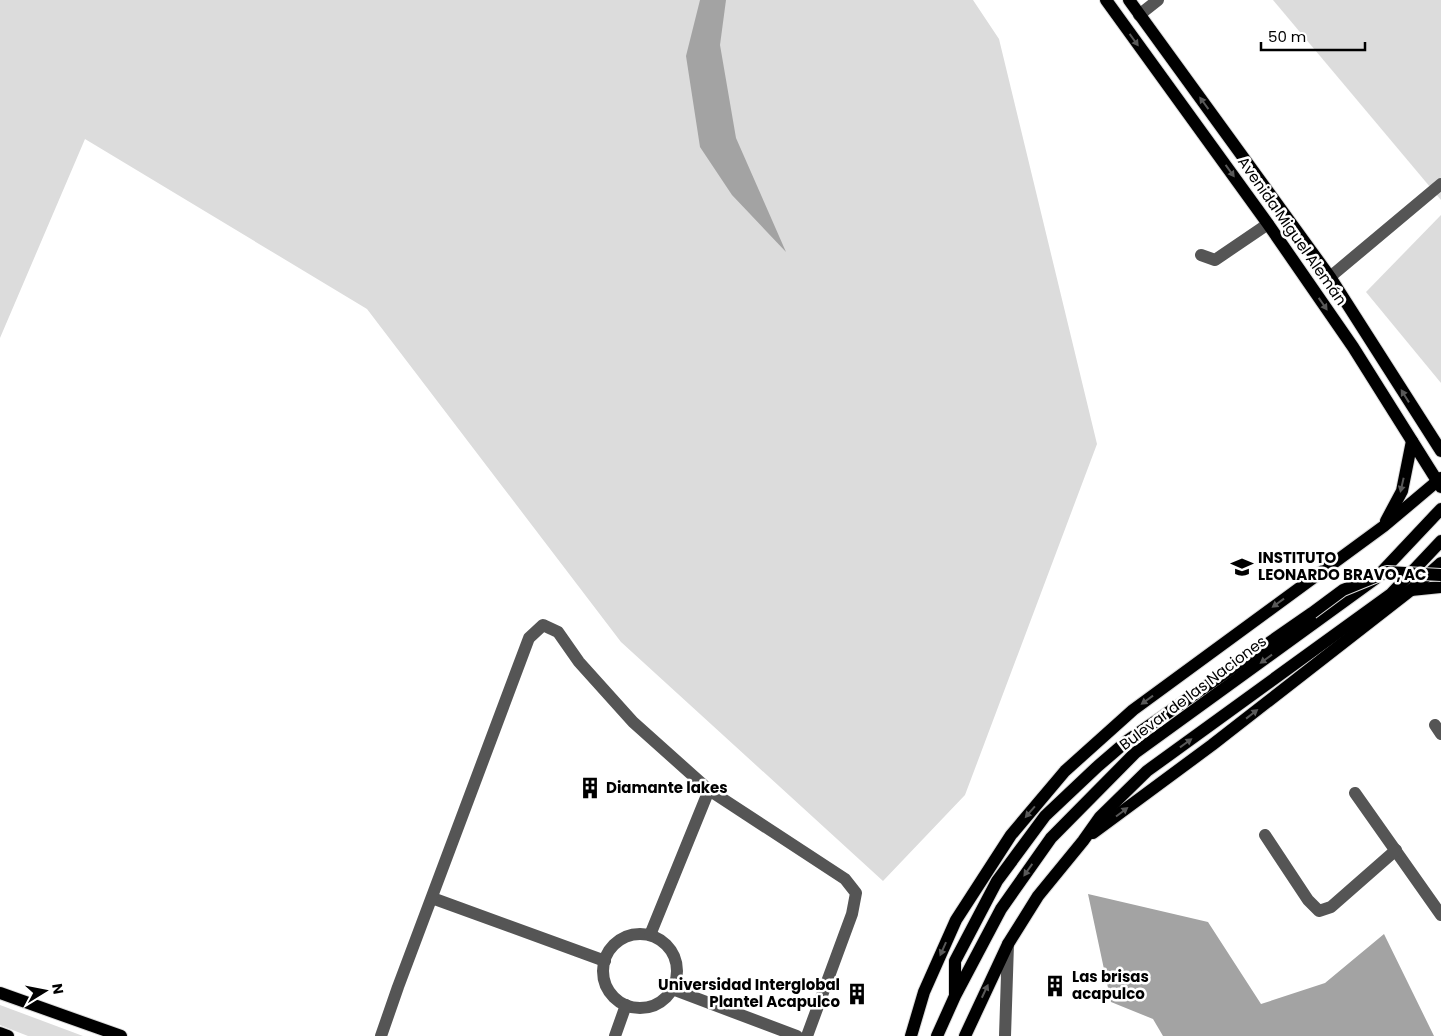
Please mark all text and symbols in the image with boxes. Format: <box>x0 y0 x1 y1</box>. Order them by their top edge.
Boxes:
scale bar <box>1261 20 1365 52</box>
text: 50 m <box>1268 26 1306 47</box>
one-way arrow <box>1129 33 1140 46</box>
one-way arrow <box>1198 97 1209 110</box>
street label: Avenida Miguel Alemán <box>1233 152 1352 309</box>
one-way arrow <box>1225 164 1235 178</box>
one-way arrow <box>1318 297 1328 311</box>
one-way arrow <box>1400 389 1409 402</box>
one-way arrow <box>1398 478 1406 493</box>
place label: INSTITUTO LEONARDO BRAVO, AC <box>1258 547 1426 585</box>
school or university icon: INSTITUTO LEONARDO BRAVO, AC <box>1229 554 1255 580</box>
one-way arrow <box>1272 598 1285 609</box>
street label: Bulevar de las Naciones <box>1115 630 1271 755</box>
one-way arrow <box>1259 654 1272 664</box>
one-way arrow <box>1141 694 1154 705</box>
one-way arrow <box>1245 709 1258 720</box>
one-way arrow <box>1179 738 1193 748</box>
building icon: Diamante lakes <box>577 775 603 801</box>
place label: Diamante lakes <box>606 777 728 798</box>
one-way arrow <box>1025 806 1036 819</box>
one-way arrow <box>1115 807 1129 817</box>
one-way arrow <box>1023 864 1033 877</box>
one-way arrow <box>939 942 947 956</box>
north arrow <box>20 966 70 1016</box>
place label: Las brisas acapulco <box>1072 966 1149 1004</box>
building icon: Las brisas acapulco <box>1042 973 1068 999</box>
place label: Universidad Interglobal Plantel Acapulco <box>658 974 840 1012</box>
building icon: Universidad Interglobal Plantel Acapulco <box>844 981 870 1007</box>
text: N <box>47 982 69 996</box>
one-way arrow <box>981 984 989 999</box>

